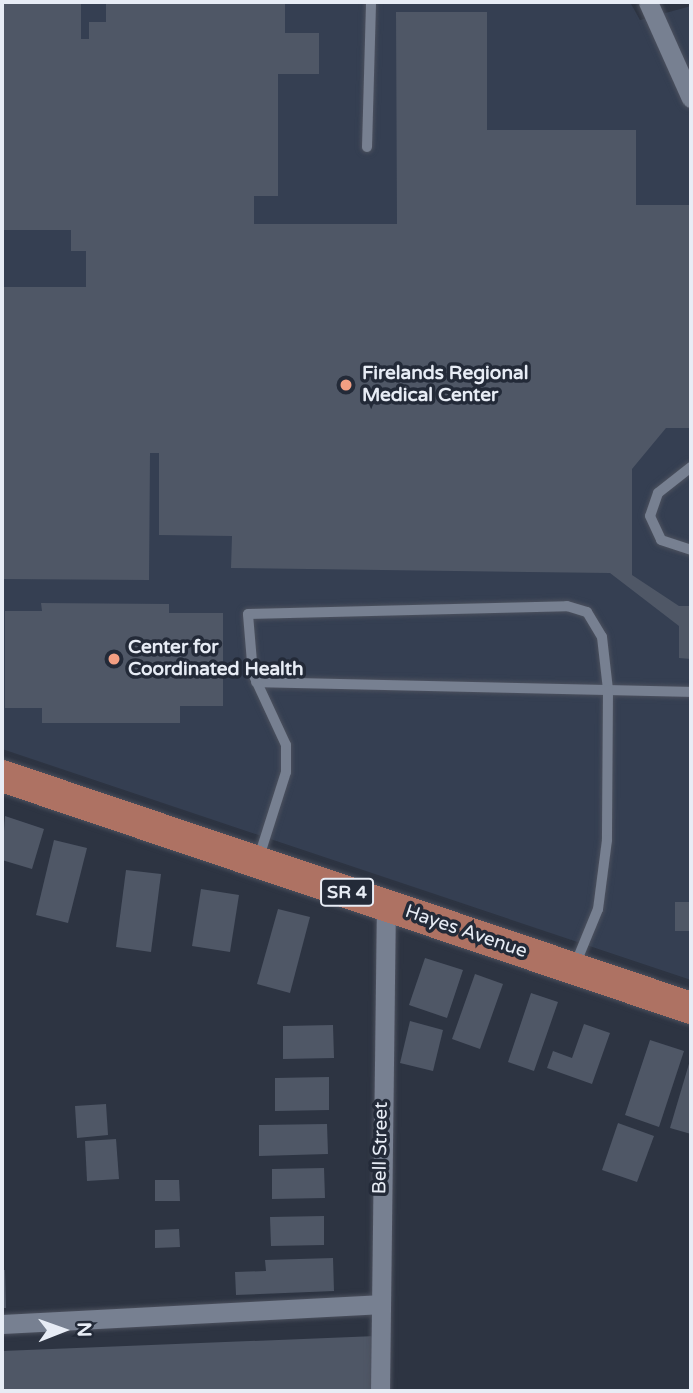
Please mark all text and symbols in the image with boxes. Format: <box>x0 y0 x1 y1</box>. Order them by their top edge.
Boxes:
place label: Firelands Regional Medical Center <box>362 363 528 407</box>
marker: Firelands Regional Medical Center <box>336 375 356 395</box>
place label: Center for Coordinated Health <box>128 637 304 681</box>
marker: Center for Coordinated Health <box>106 651 122 667</box>
road number: SR 4 <box>319 878 375 906</box>
street label: Hayes Avenue <box>402 900 530 964</box>
street label: Bell Street <box>369 1102 393 1194</box>
north arrow <box>28 1295 98 1365</box>
text: N <box>73 1322 95 1337</box>

